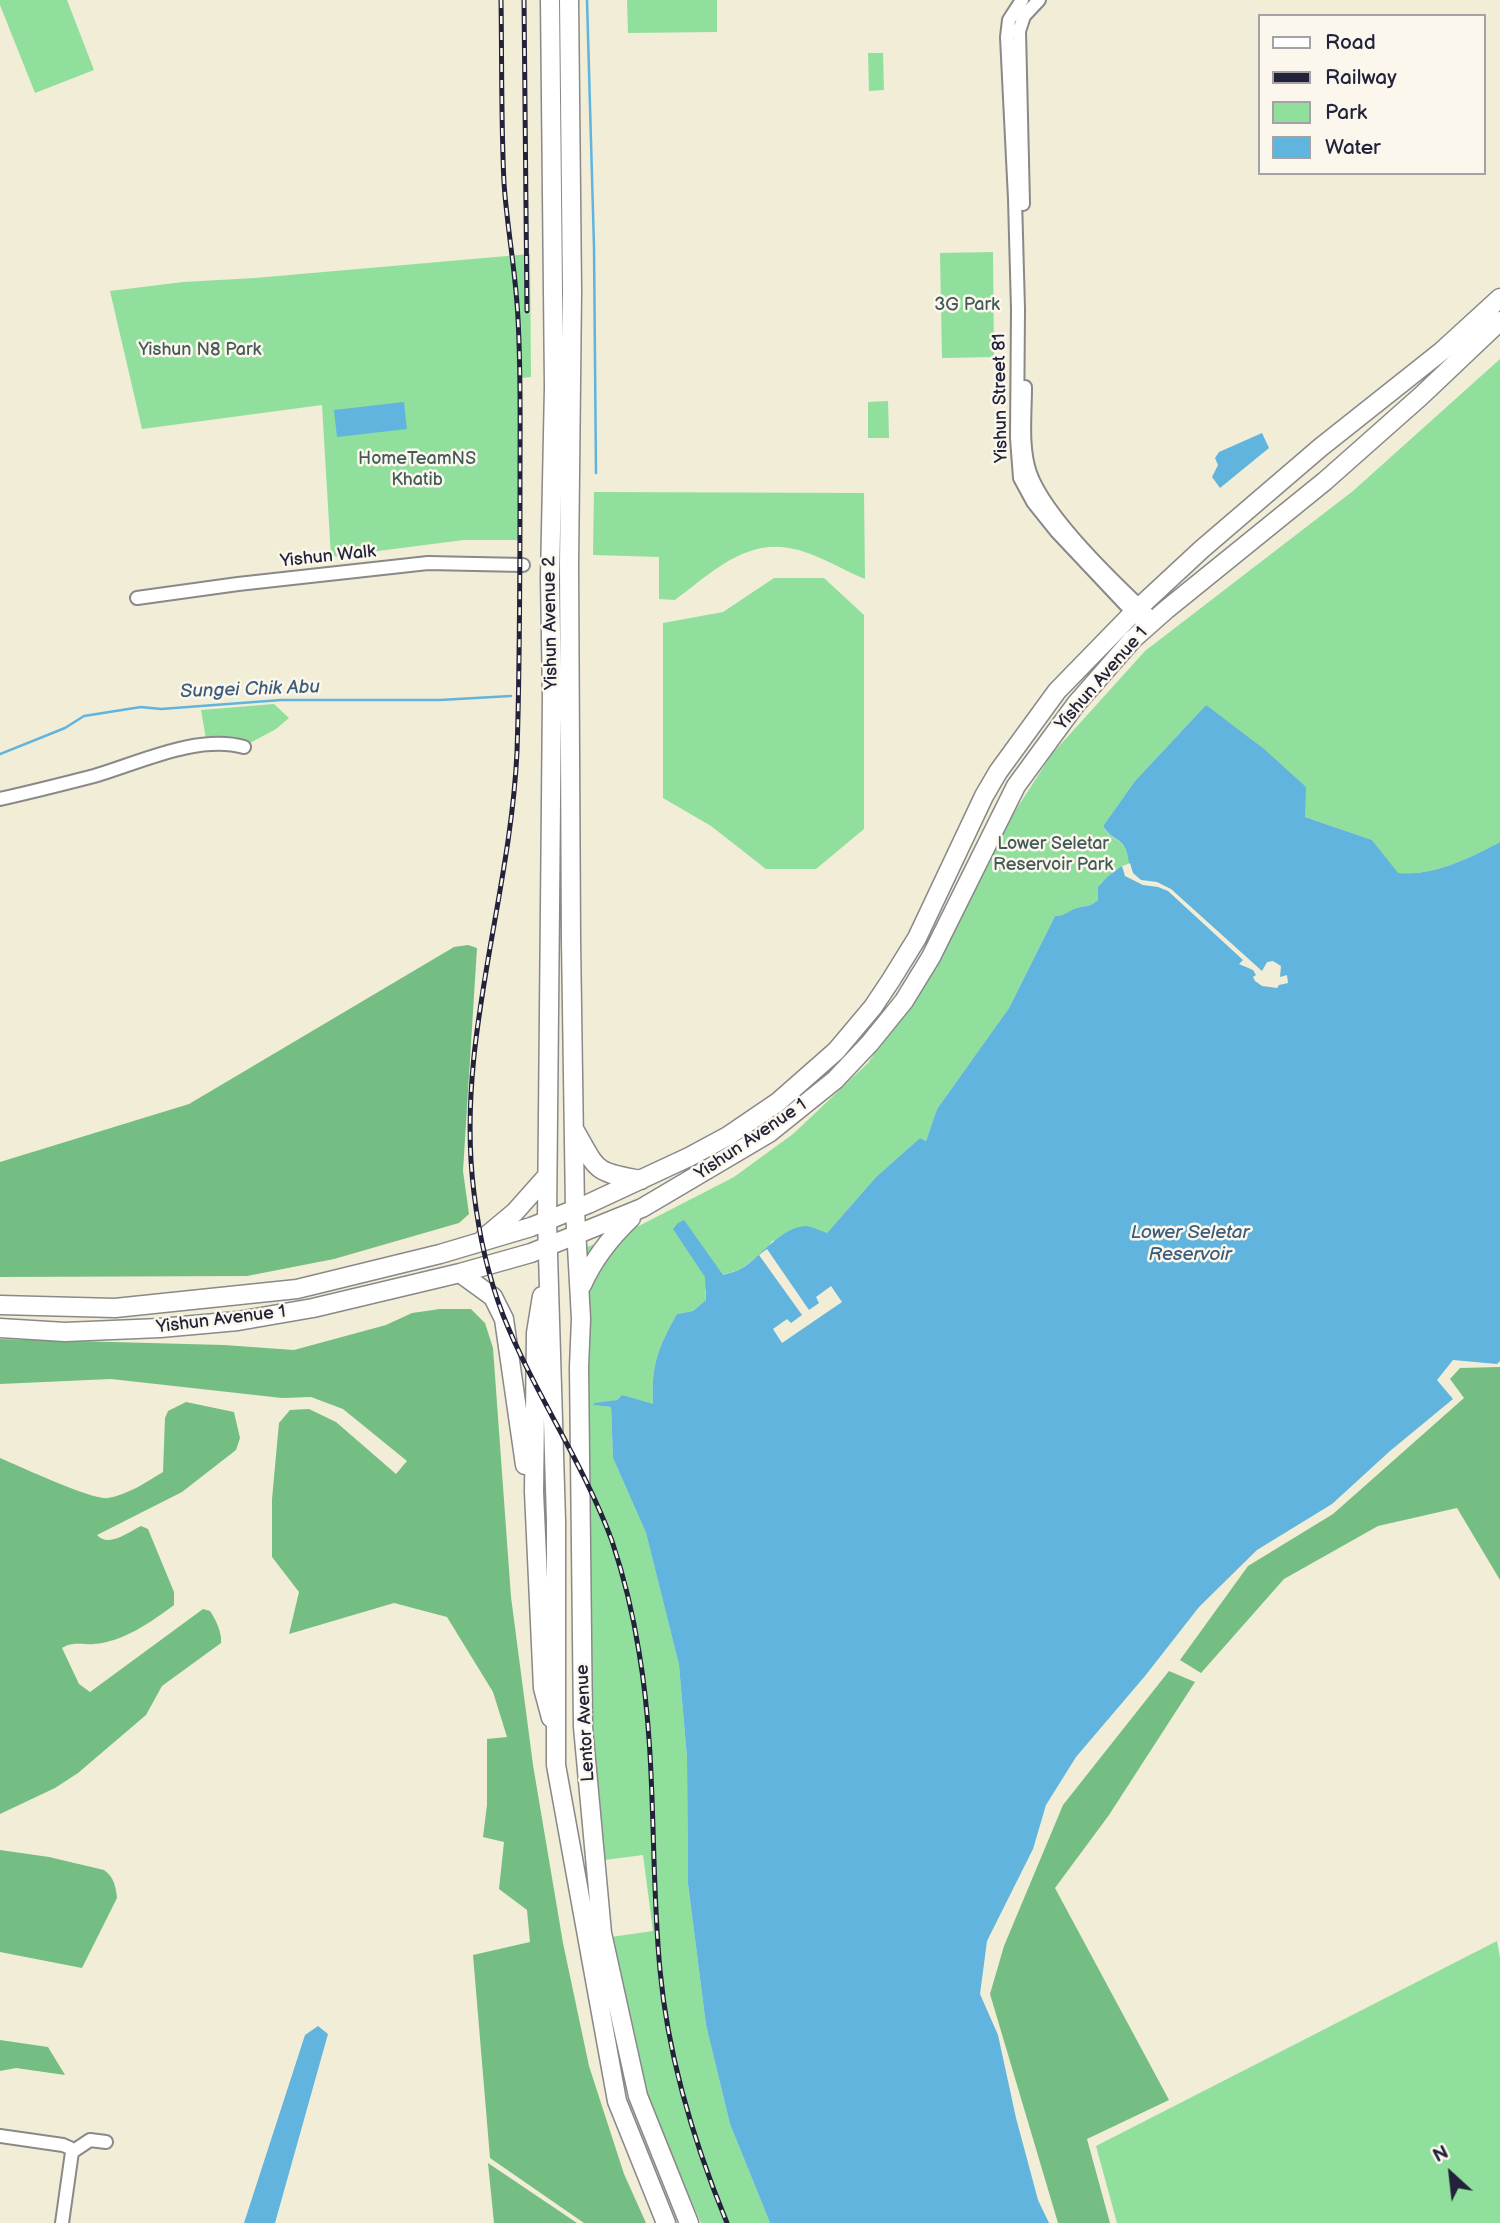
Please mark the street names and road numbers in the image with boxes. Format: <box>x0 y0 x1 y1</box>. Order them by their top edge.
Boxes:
street label: Yishun Street 81 <box>989 333 1013 463</box>
street label: Yishun Walk <box>279 541 377 573</box>
street label: Yishun Avenue 2 <box>539 556 563 690</box>
street label: Yishun Avenue 1 <box>1051 623 1153 735</box>
street label: Yishun Avenue 1 <box>691 1095 811 1185</box>
street label: Yishun Avenue 1 <box>155 1301 287 1339</box>
street label: Lentor Avenue <box>572 1664 600 1782</box>

